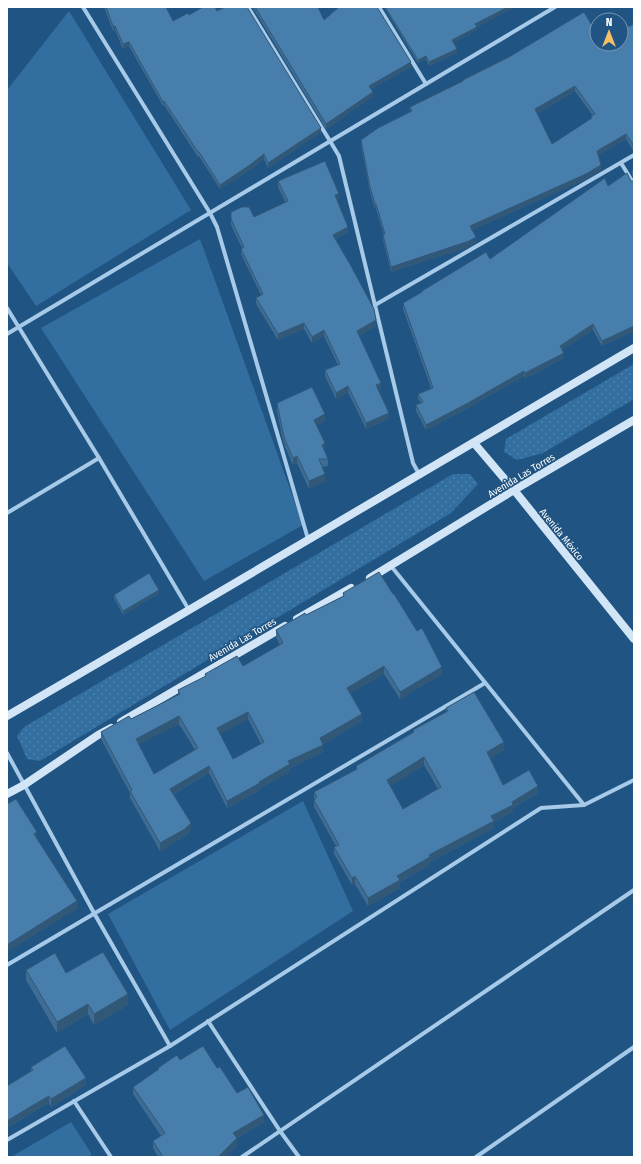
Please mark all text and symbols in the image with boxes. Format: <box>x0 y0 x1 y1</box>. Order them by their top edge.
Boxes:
north arrow <box>589 12 629 52</box>
text: N <box>606 16 612 29</box>
street label: Avenida Las Torres <box>486 451 557 501</box>
street label: Avenida México <box>537 506 586 563</box>
street label: Avenida Las Torres <box>207 616 278 664</box>

